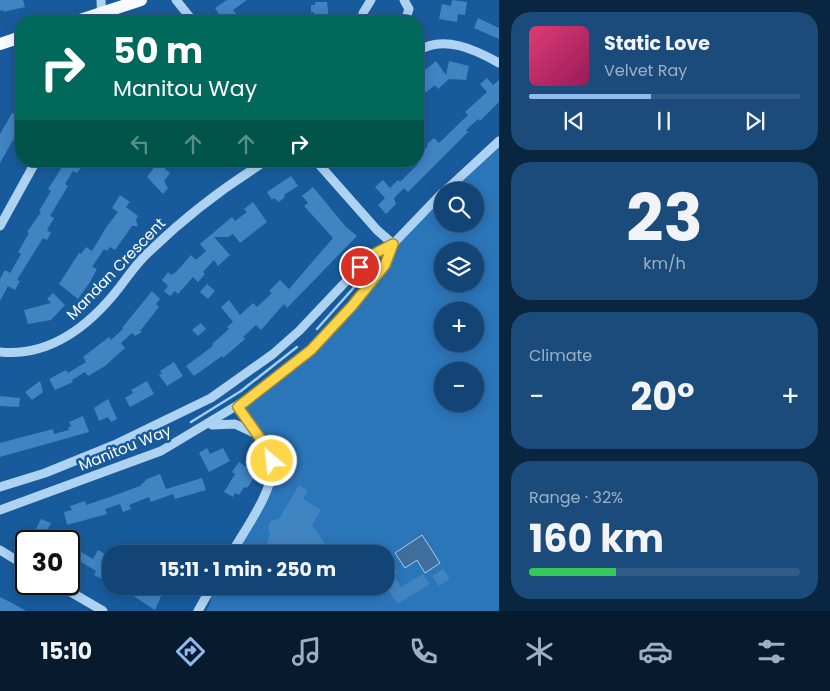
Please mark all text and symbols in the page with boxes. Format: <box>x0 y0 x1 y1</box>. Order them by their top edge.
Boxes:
text: 50 m <box>113 26 203 75</box>
text: Static Love <box>604 30 710 57</box>
icon: right <box>30 35 95 100</box>
text: Velvet Ray <box>604 59 687 82</box>
text: Manitou Way <box>113 73 257 104</box>
icon: previous <box>560 107 588 135</box>
icon: pause <box>650 107 678 135</box>
icon: next <box>741 107 769 135</box>
icon: left <box>126 130 154 158</box>
icon: ahead <box>179 130 207 158</box>
icon: ahead <box>232 130 260 158</box>
icon: right <box>285 130 313 158</box>
text: 23 <box>626 173 703 264</box>
map controls <box>434 182 484 412</box>
button: search <box>434 182 484 232</box>
street label: Mandan Crescent <box>61 213 170 324</box>
button: layers <box>434 242 484 292</box>
pin <box>339 246 381 288</box>
text: km/h <box>643 252 686 275</box>
icon: arrive <box>346 253 374 281</box>
button: + <box>434 302 484 352</box>
text: Climate <box>529 344 592 367</box>
button: − <box>434 362 484 412</box>
text: 20° <box>631 370 695 423</box>
text: − <box>529 377 544 416</box>
text: + <box>781 377 800 416</box>
street label: Manitou Way <box>75 419 175 476</box>
position arrow <box>245 434 297 486</box>
text: Range · 32% <box>529 486 623 509</box>
text: 160 km <box>529 512 664 565</box>
speed limit sign: 30 <box>15 530 80 595</box>
text: 15:11 · 1 min · 250 m <box>160 556 336 583</box>
icon: directions <box>173 634 208 669</box>
icon: music <box>289 634 324 669</box>
icon: phone <box>406 634 441 669</box>
icon: climate <box>522 634 557 669</box>
icon: car <box>638 634 673 669</box>
icon: filters <box>754 634 789 669</box>
text: 15:10 <box>41 636 92 667</box>

